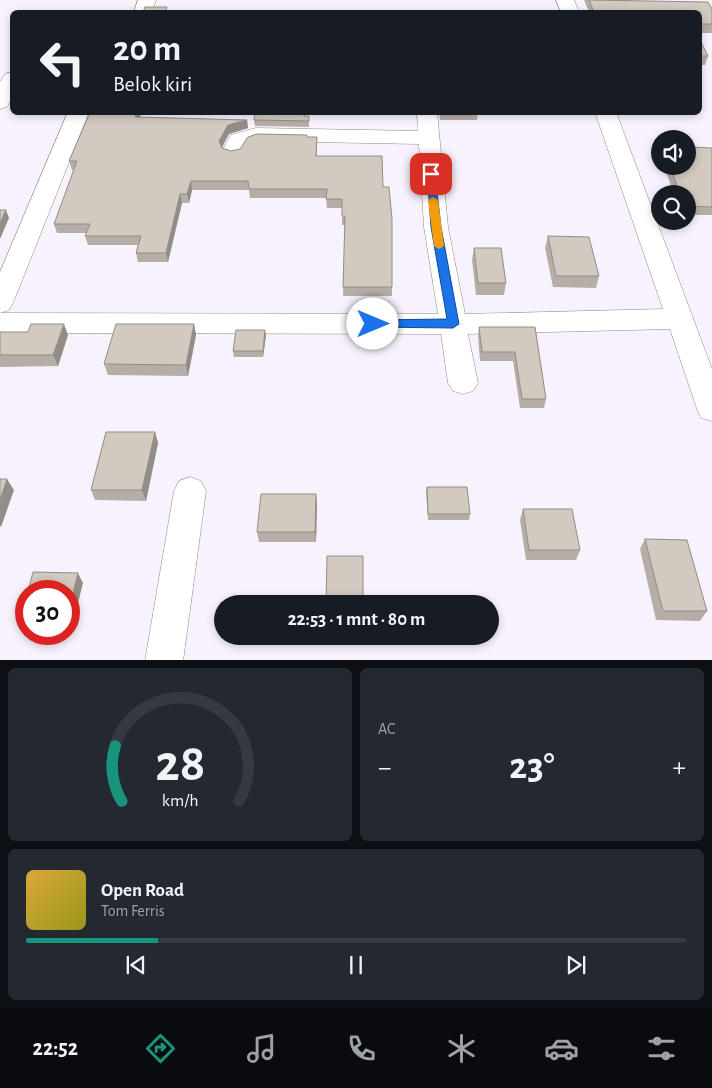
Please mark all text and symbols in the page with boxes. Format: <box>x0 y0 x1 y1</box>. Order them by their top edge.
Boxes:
icon: left <box>30 30 95 95</box>
text: 20 m <box>113 32 181 67</box>
text: Belok kiri <box>113 73 192 95</box>
map controls <box>651 130 696 230</box>
button: sound <box>651 130 696 175</box>
pin <box>410 153 452 195</box>
icon: arrive <box>417 160 445 188</box>
button: search <box>651 185 696 230</box>
position arrow <box>346 297 398 349</box>
speed limit sign: 30 <box>15 580 80 645</box>
text: 22:53 · 1 mnt · 80 m <box>288 610 425 629</box>
text: AC <box>378 721 395 737</box>
text: 28 <box>155 738 205 790</box>
text: 23° <box>509 748 555 786</box>
text: − <box>378 754 391 782</box>
text: + <box>673 754 686 782</box>
text: km/h <box>162 792 198 810</box>
text: Open Road <box>101 881 184 900</box>
text: Tom Ferris <box>101 903 165 919</box>
icon: previous <box>122 951 150 979</box>
icon: pause <box>342 951 370 979</box>
icon: next <box>562 951 590 979</box>
icon: directions <box>143 1031 178 1066</box>
icon: music <box>244 1031 279 1066</box>
icon: phone <box>344 1031 379 1066</box>
icon: climate <box>444 1031 479 1066</box>
icon: car <box>544 1031 579 1066</box>
icon: filters <box>644 1031 679 1066</box>
text: 22:52 <box>33 1037 78 1059</box>

